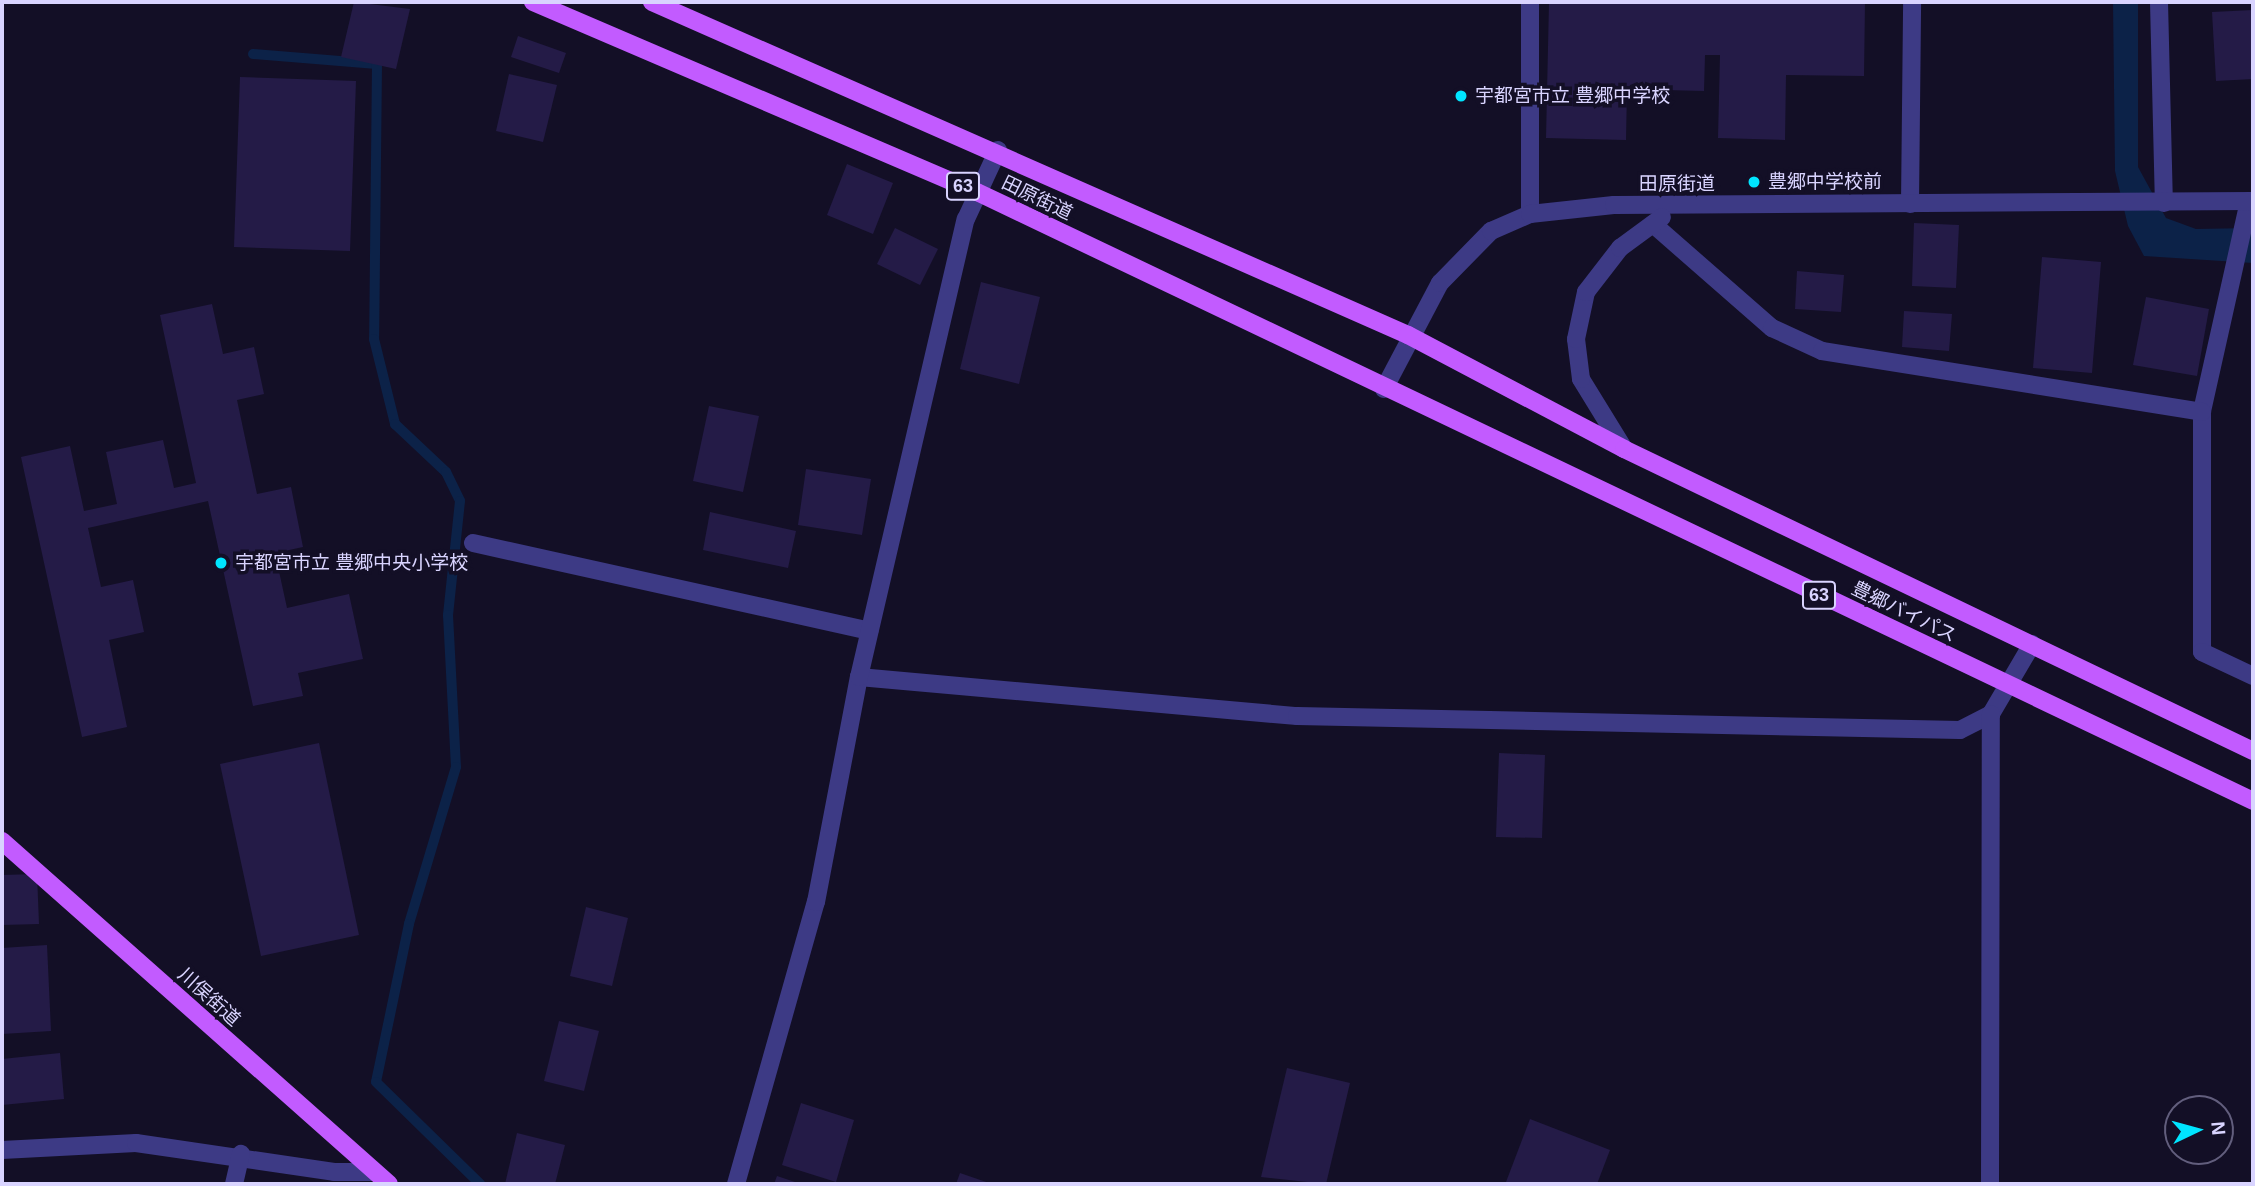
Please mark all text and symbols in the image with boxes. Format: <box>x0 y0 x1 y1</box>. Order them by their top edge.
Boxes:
place label: 宇都宮市立 豊郷中学校 <box>1475 85 1670 107</box>
marker: 宇都宮市立 豊郷中学校 <box>1453 88 1469 104</box>
street label: 田原街道 <box>998 171 1076 225</box>
place label: 豊郷中学校前 <box>1768 171 1882 193</box>
road number: 63 <box>946 172 981 201</box>
street label: 田原街道 <box>1639 173 1715 195</box>
marker: 豊郷中学校前 <box>1746 174 1762 190</box>
place label: 宇都宮市立 豊郷中央小学校 <box>235 552 468 574</box>
marker: 宇都宮市立 豊郷中央小学校 <box>213 555 229 571</box>
street label: 豊郷バイパス <box>1848 577 1960 647</box>
road number: 63 <box>1801 580 1836 610</box>
street label: 川俣街道 <box>173 963 245 1031</box>
north arrow <box>2164 1095 2234 1165</box>
text: N <box>2207 1121 2229 1136</box>

